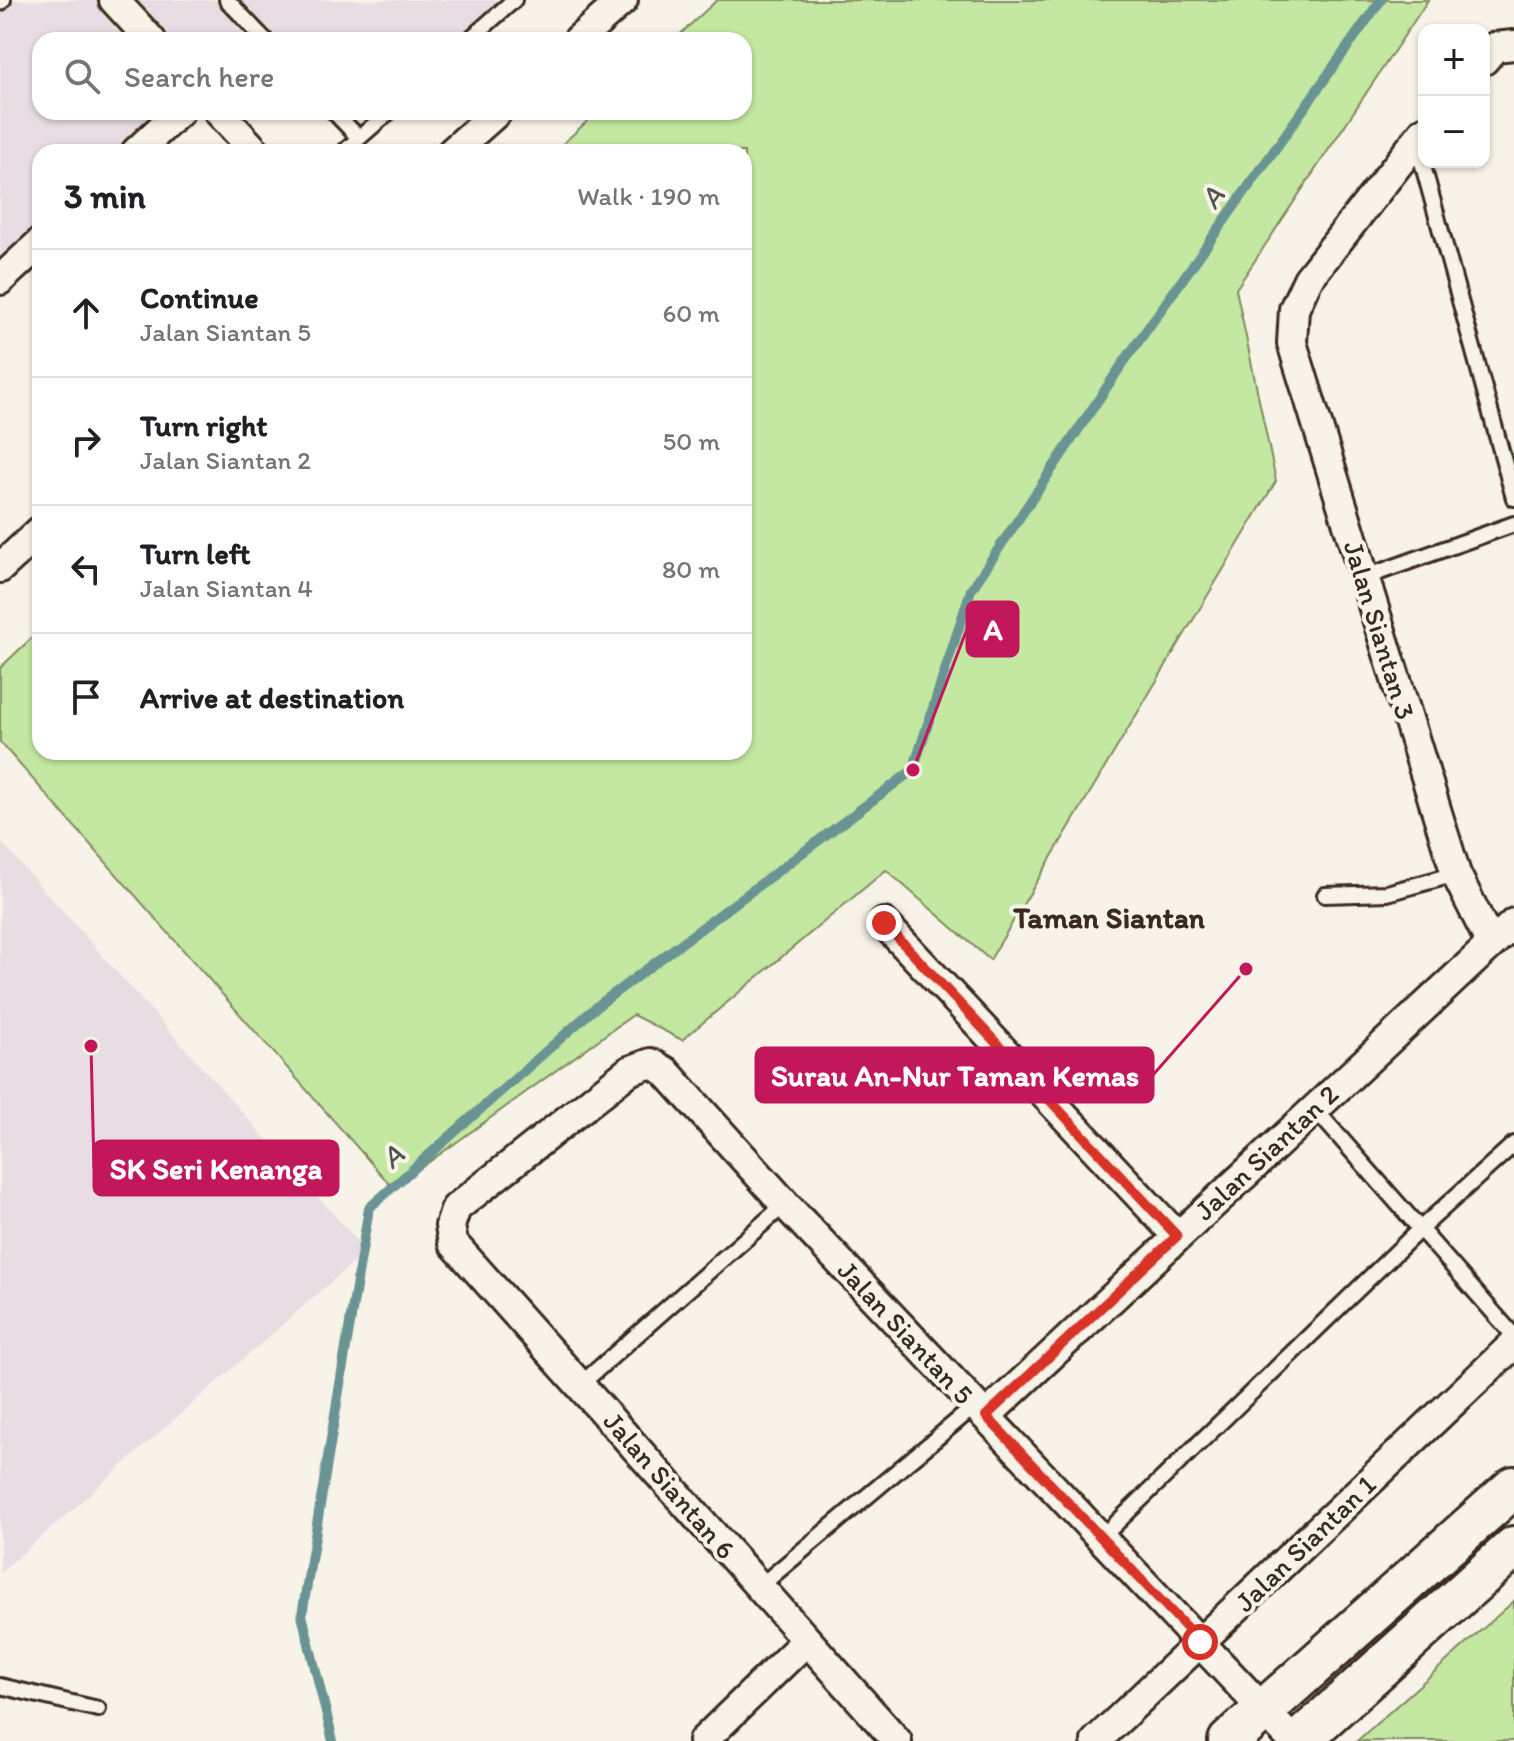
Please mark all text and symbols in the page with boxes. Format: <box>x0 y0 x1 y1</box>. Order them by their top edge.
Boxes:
map controls <box>1418 24 1490 168</box>
button: + <box>1418 24 1490 96</box>
search box <box>32 32 752 120</box>
icon: search <box>60 54 104 98</box>
text: Search here <box>124 58 274 95</box>
button: − <box>1418 96 1490 168</box>
text: 3 min <box>64 176 146 217</box>
water label: A <box>1191 178 1233 215</box>
text: Walk · 190 m <box>577 180 720 212</box>
text: Continue <box>140 279 259 316</box>
icon: ahead <box>64 291 108 335</box>
text: 60 m <box>663 297 720 329</box>
text: Jalan Siantan 5 <box>140 316 311 348</box>
text: Turn right <box>140 407 268 444</box>
icon: right <box>64 419 108 463</box>
text: 50 m <box>663 425 720 457</box>
text: Jalan Siantan 2 <box>140 444 311 476</box>
text: Turn left <box>140 535 251 572</box>
street label: Jalan Siantan 3 <box>1337 537 1423 723</box>
icon: left <box>64 547 108 591</box>
text: 80 m <box>662 553 720 585</box>
text: Jalan Siantan 4 <box>140 572 313 604</box>
callout: A <box>967 602 1018 656</box>
text: A <box>982 611 1003 648</box>
icon: arrive <box>64 675 108 719</box>
text: Arrive at destination <box>140 679 404 716</box>
district label: Taman Siantan <box>1012 899 1206 936</box>
route end <box>866 905 902 941</box>
callout: Surau An-Nur Taman Kemas <box>756 1048 1153 1102</box>
text: Surau An-Nur Taman Kemas <box>771 1057 1139 1094</box>
street label: Jalan Siantan 2 <box>1187 1077 1345 1227</box>
water label: A <box>372 1135 412 1176</box>
callout: SK Seri Kenanga <box>94 1141 338 1195</box>
text: SK Seri Kenanga <box>110 1150 322 1187</box>
street label: Jalan Siantan 5 <box>831 1253 981 1411</box>
street label: Jalan Siantan 6 <box>597 1404 743 1566</box>
street label: Jalan Siantan 1 <box>1228 1467 1382 1619</box>
route start <box>1182 1624 1218 1660</box>

